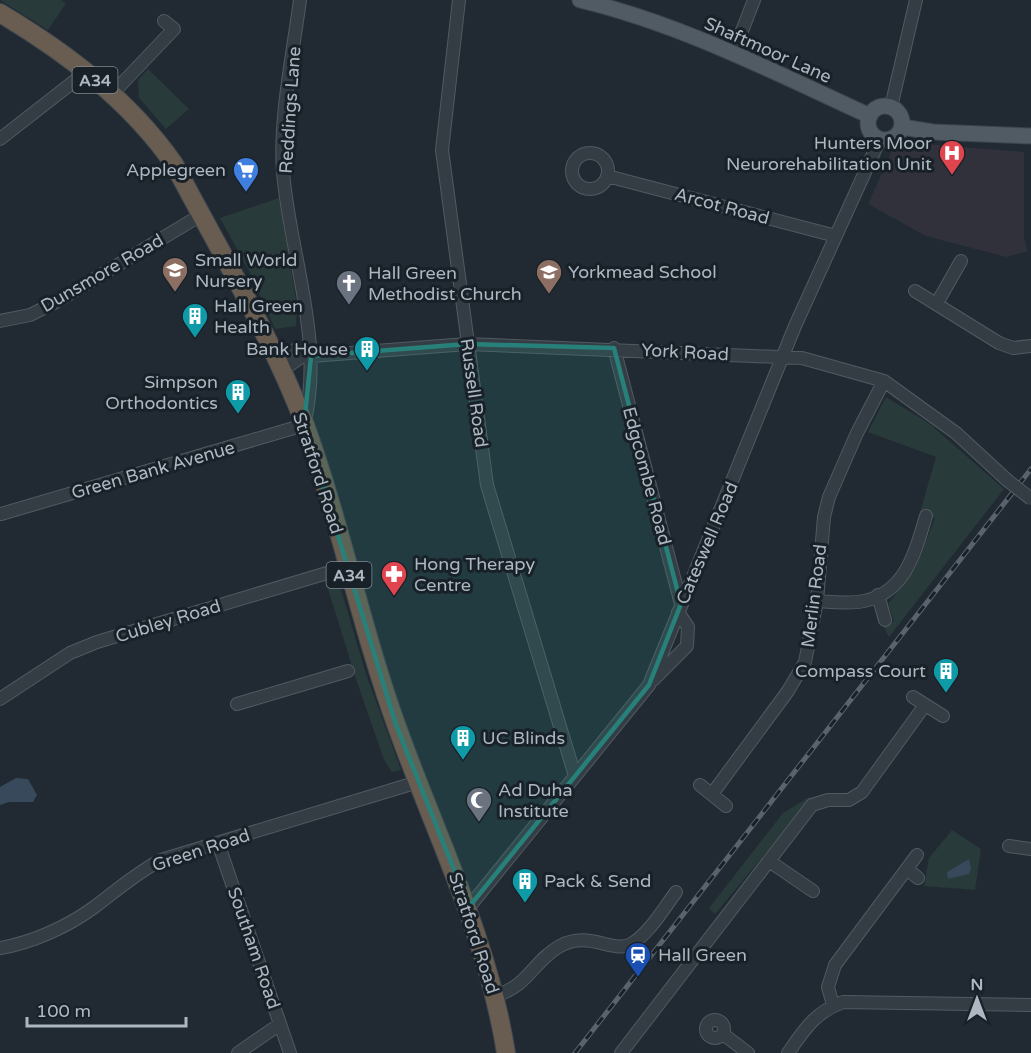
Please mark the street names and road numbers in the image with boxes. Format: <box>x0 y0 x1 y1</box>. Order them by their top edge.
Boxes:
street label: Shaftmoor Lane <box>701 12 835 88</box>
street label: Reddings Lane <box>275 46 305 174</box>
road number: A34 <box>72 67 118 93</box>
street label: Arcot Road <box>672 183 772 229</box>
street label: Dunsmore Road <box>37 229 167 317</box>
street label: Russell Road <box>455 337 493 449</box>
street label: York Road <box>641 339 729 365</box>
street label: Edgcombe Road <box>618 404 676 548</box>
street label: Stratford Road <box>288 409 348 537</box>
street label: Green Bank Avenue <box>69 436 237 504</box>
street label: Cateswell Road <box>671 478 743 608</box>
street label: Merlin Road <box>797 543 831 649</box>
road number: A34 <box>326 562 372 588</box>
street label: Cubley Road <box>113 595 223 647</box>
street label: Green Road <box>149 824 253 876</box>
street label: Stratford Road <box>444 869 504 997</box>
street label: Southam Road <box>223 884 285 1012</box>

